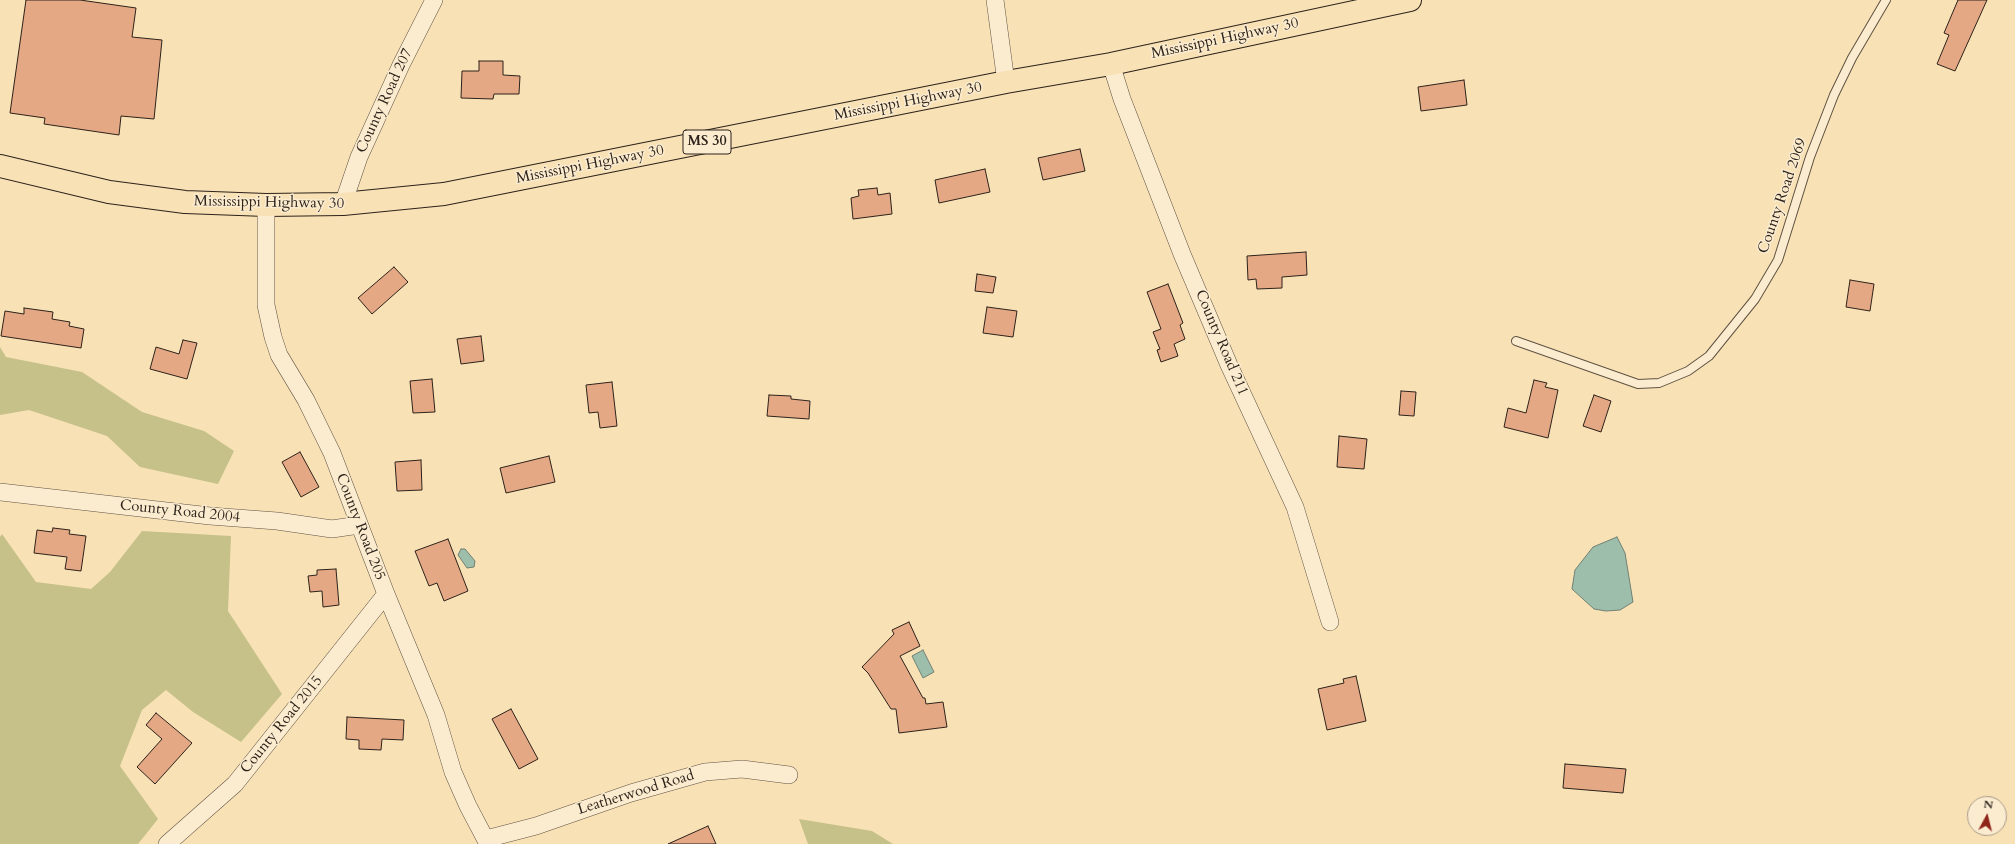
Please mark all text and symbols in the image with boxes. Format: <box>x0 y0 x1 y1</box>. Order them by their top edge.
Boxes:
street label: Mississippi Highway 30 <box>1150 15 1300 63</box>
street label: County Road 207 <box>353 46 417 156</box>
street label: Mississippi Highway 30 <box>833 79 983 125</box>
road number: MS 30 <box>683 130 731 154</box>
street label: County Road 2069 <box>1755 136 1811 256</box>
street label: Mississippi Highway 30 <box>515 142 665 188</box>
street label: Mississippi Highway 30 <box>194 193 344 213</box>
street label: County Road 211 <box>1191 287 1251 399</box>
street label: County Road 205 <box>331 471 389 583</box>
street label: County Road 2004 <box>119 497 241 527</box>
street label: County Road 2015 <box>237 672 327 778</box>
street label: Leatherwood Road <box>576 767 696 819</box>
north arrow <box>1967 796 2007 836</box>
text: N <box>1983 797 1994 813</box>

